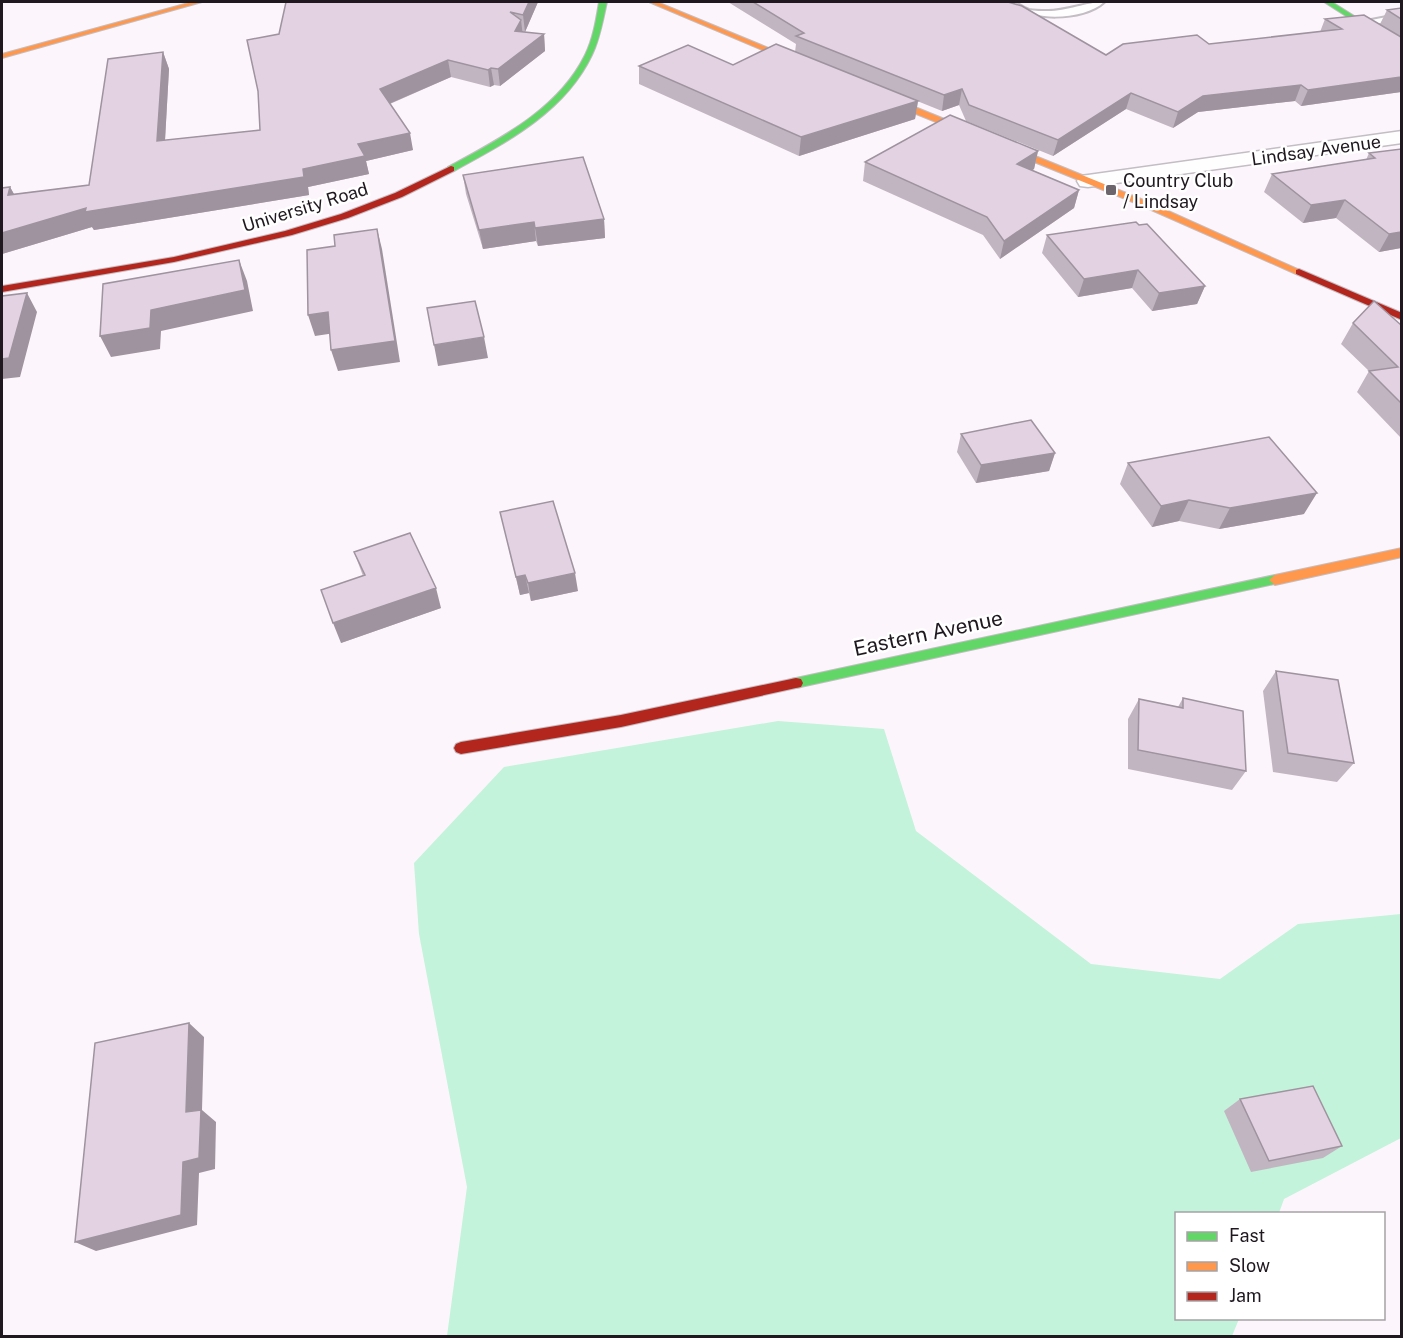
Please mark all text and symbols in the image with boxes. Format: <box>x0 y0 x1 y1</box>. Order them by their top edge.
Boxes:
street label: Lindsay Avenue <box>1250 131 1382 169</box>
place label: Country Club / Lindsay <box>1123 170 1233 212</box>
street label: University Road <box>239 178 371 236</box>
marker: Country Club / Lindsay <box>1104 183 1118 197</box>
street label: Eastern Avenue <box>851 605 1005 661</box>
legend <box>1175 1212 1385 1320</box>
text: Fast <box>1229 1225 1265 1246</box>
text: Slow <box>1229 1255 1270 1276</box>
text: Jam <box>1229 1285 1262 1306</box>

